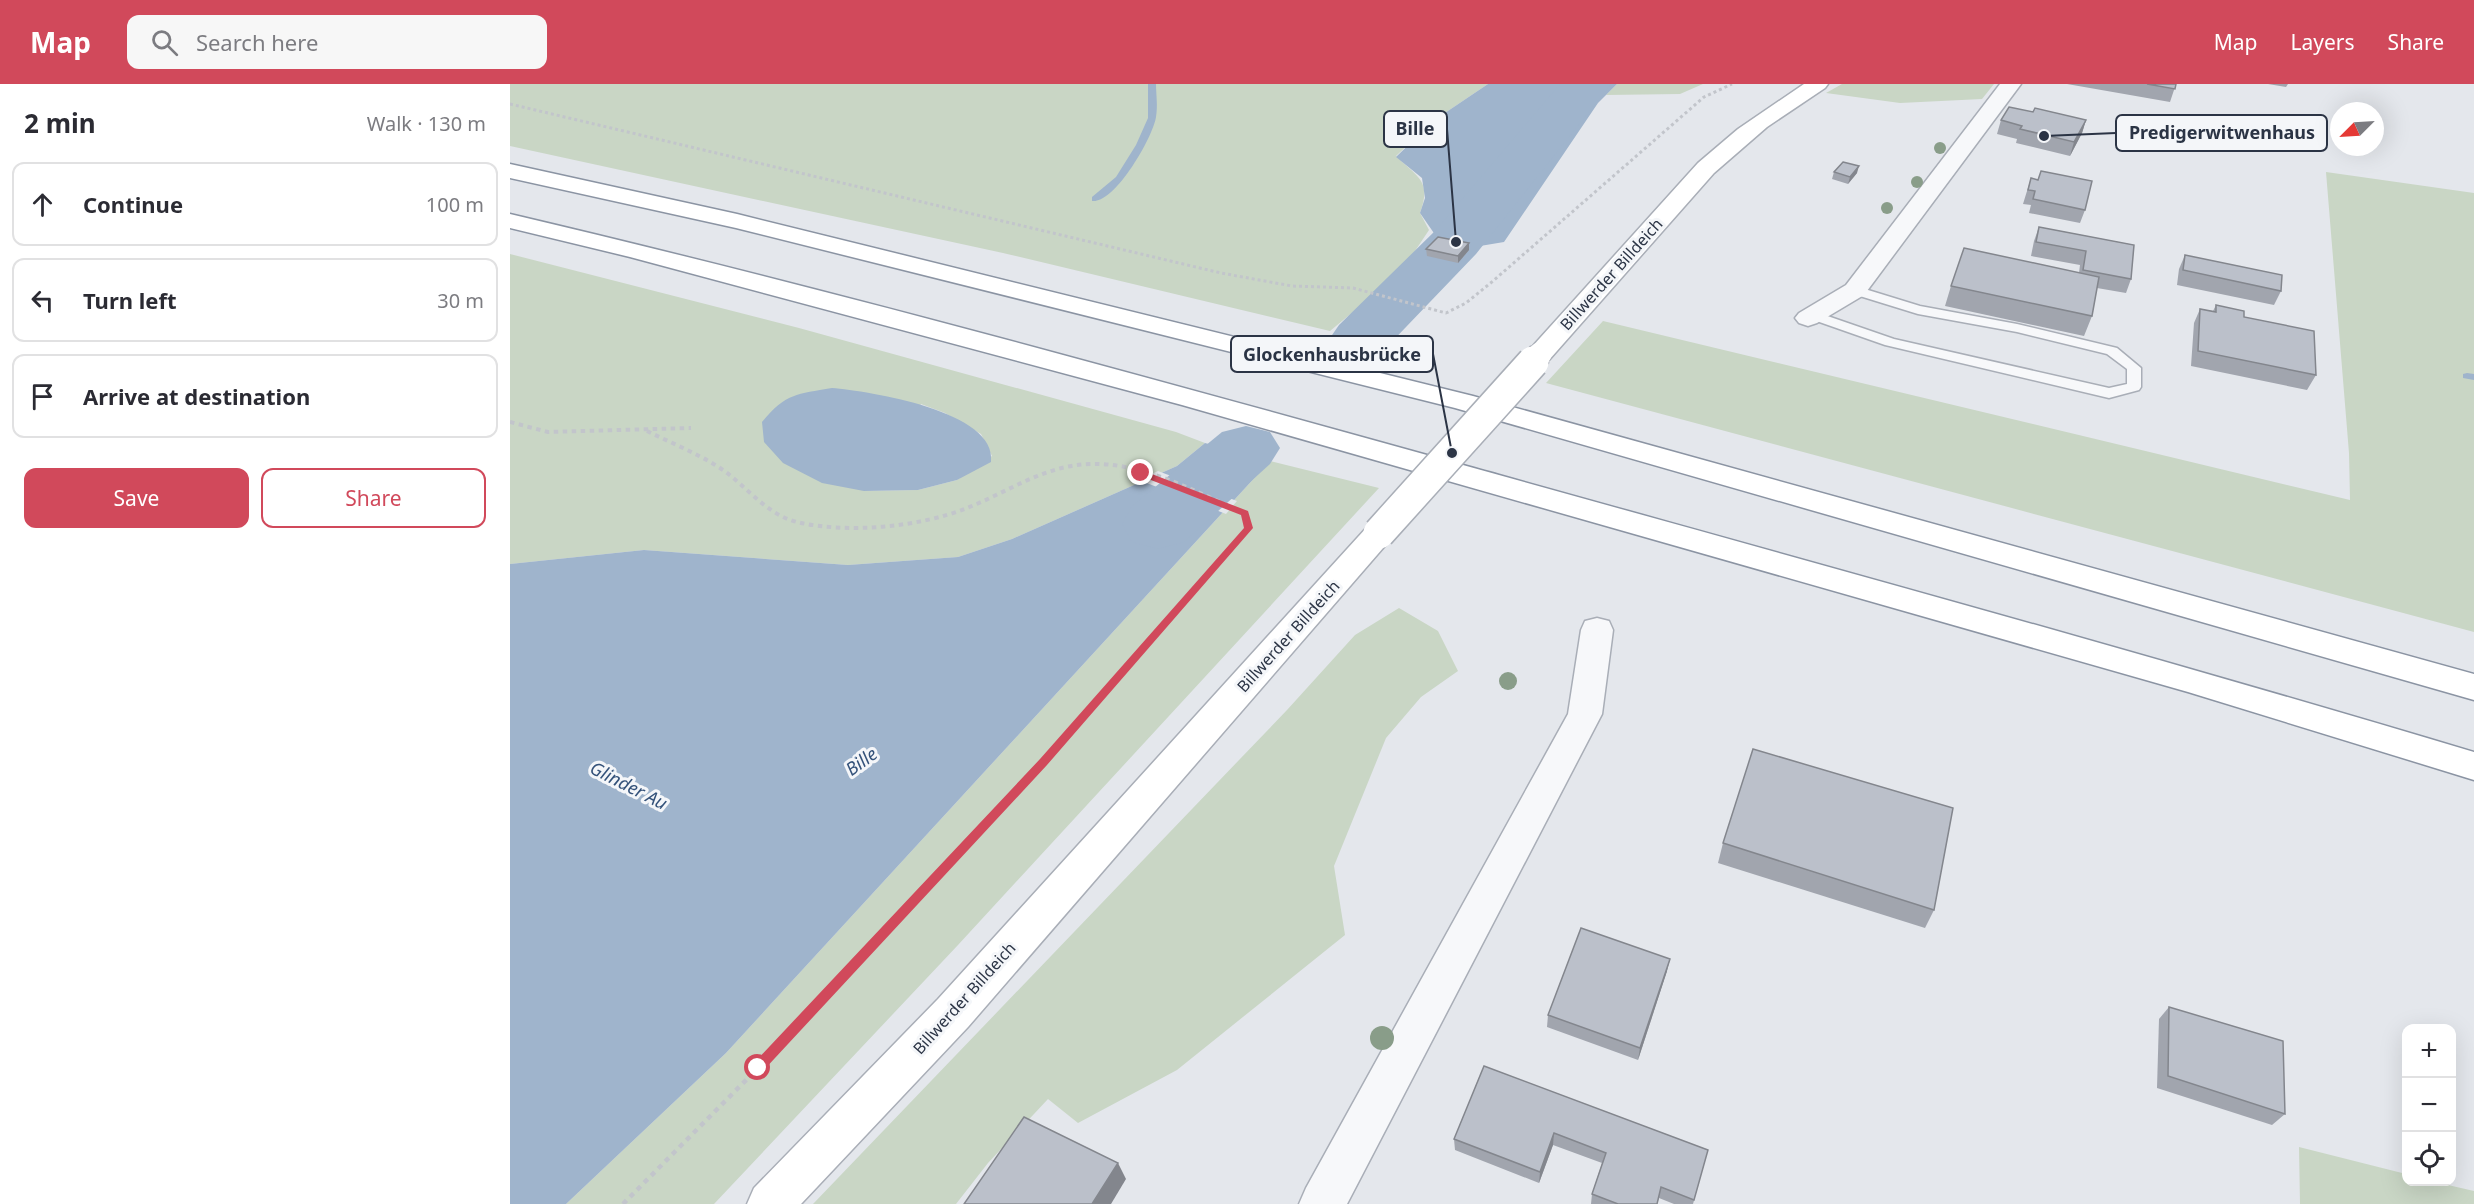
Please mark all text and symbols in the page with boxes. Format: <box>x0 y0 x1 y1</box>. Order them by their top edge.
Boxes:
search box <box>127 15 547 69</box>
text: Map <box>30 23 91 61</box>
icon: search <box>148 26 181 59</box>
text: Search here <box>196 27 318 57</box>
text: Map <box>2214 28 2258 56</box>
text: Layers <box>2291 28 2355 56</box>
text: Share <box>2388 28 2444 56</box>
north arrow <box>2330 102 2384 156</box>
text: 2 min <box>24 105 96 141</box>
text: Walk · 130 m <box>367 110 486 137</box>
callout: Bille <box>1384 111 1447 147</box>
callout: Predigerwitwenhaus <box>2116 115 2327 151</box>
text: Bille <box>1396 116 1434 140</box>
text: Predigerwitwenhaus <box>2129 120 2315 144</box>
icon: ahead <box>26 188 59 221</box>
text: Continue <box>83 189 183 219</box>
text: 100 m <box>426 191 484 218</box>
street label: Billwerder Billdeich <box>1555 213 1667 335</box>
icon: left <box>26 284 59 317</box>
text: Turn left <box>83 285 177 315</box>
text: 30 m <box>437 287 484 314</box>
callout: Glockenhausbrücke <box>1231 336 1433 372</box>
text: Glockenhausbrücke <box>1243 342 1421 366</box>
icon: arrive <box>26 380 59 413</box>
text: Arrive at destination <box>83 381 310 411</box>
route end <box>1127 459 1153 485</box>
button: Save <box>24 468 249 528</box>
button: Share <box>261 468 486 528</box>
street label: Billwerder Billdeich <box>1232 575 1344 697</box>
water label: Bille <box>840 741 882 781</box>
water label: Glinder Au <box>586 755 672 815</box>
street label: Billwerder Billdeich <box>908 937 1020 1059</box>
map controls <box>2402 1024 2456 1186</box>
button: + <box>2402 1024 2456 1078</box>
route start <box>744 1054 770 1080</box>
button: − <box>2402 1078 2456 1132</box>
button: locate <box>2402 1132 2456 1186</box>

